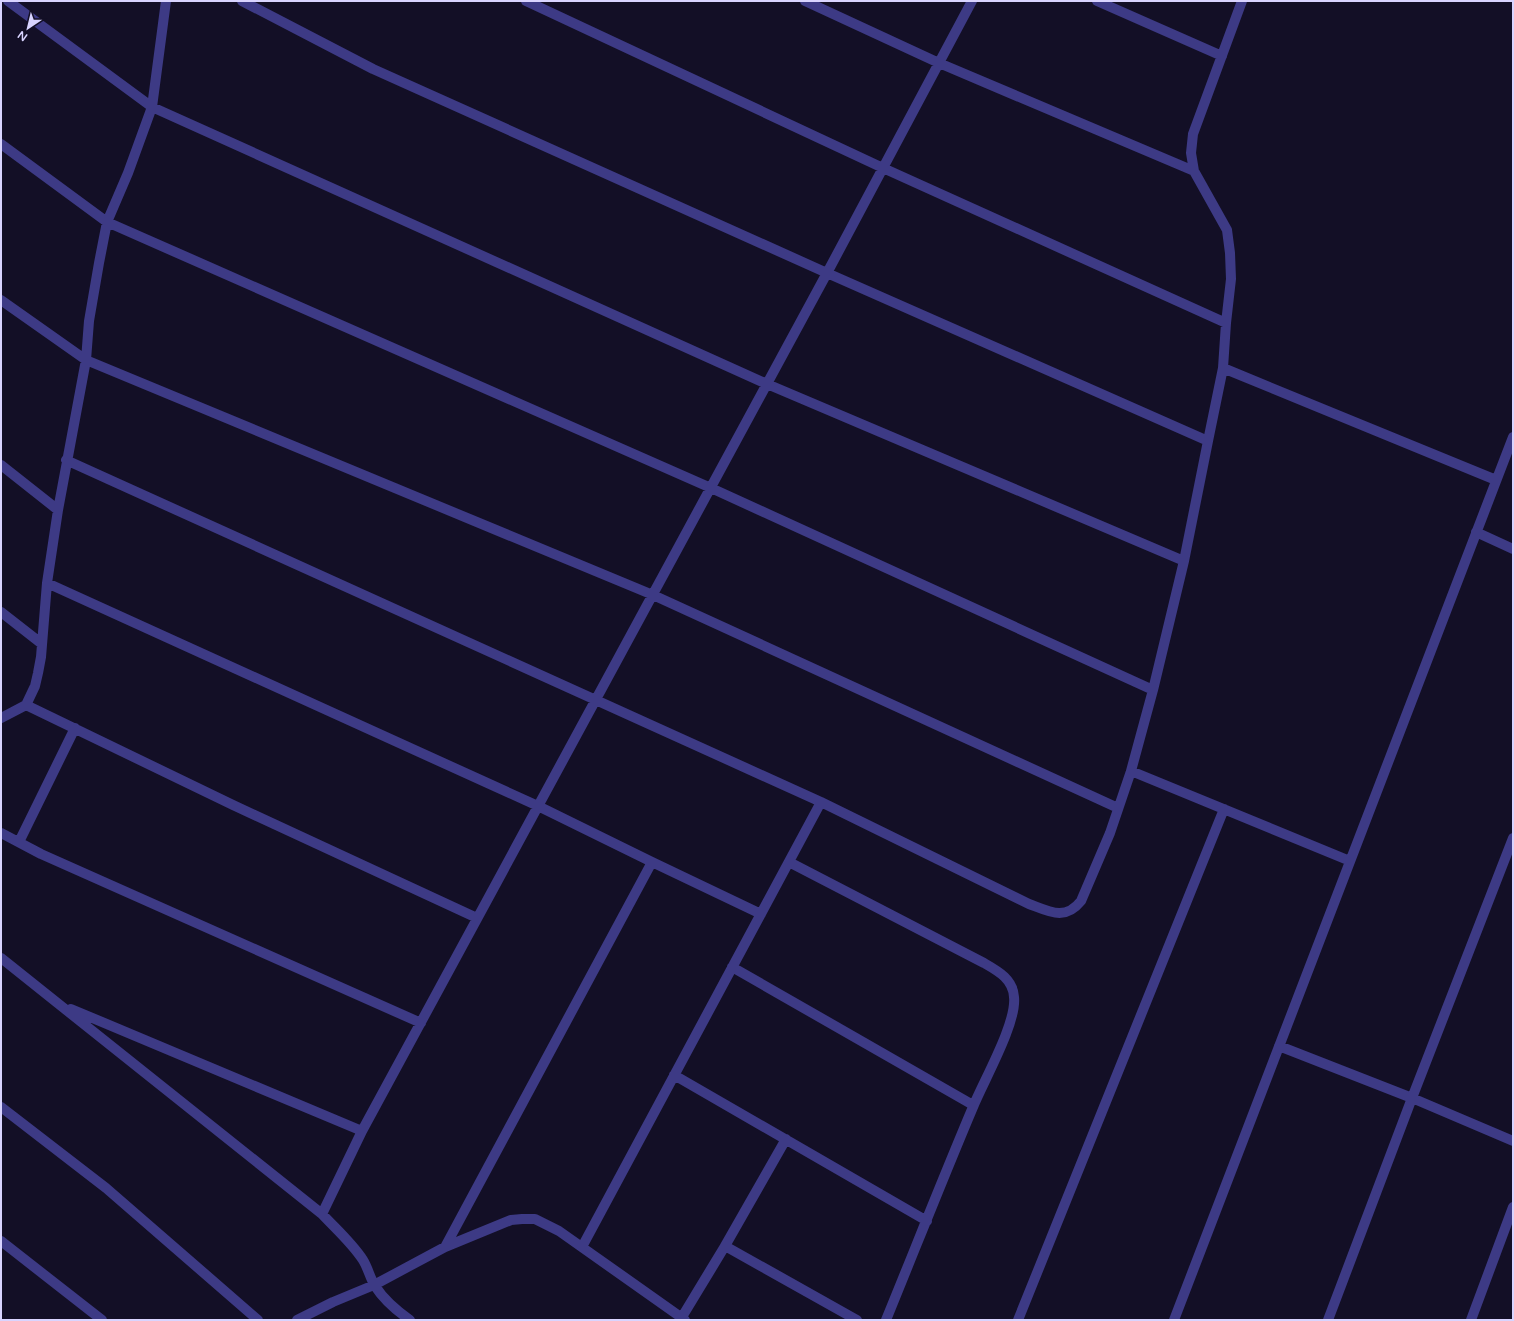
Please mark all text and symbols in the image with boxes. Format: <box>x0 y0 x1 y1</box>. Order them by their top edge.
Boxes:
north arrow <box>8 8 48 48</box>
text: N <box>15 28 30 44</box>

